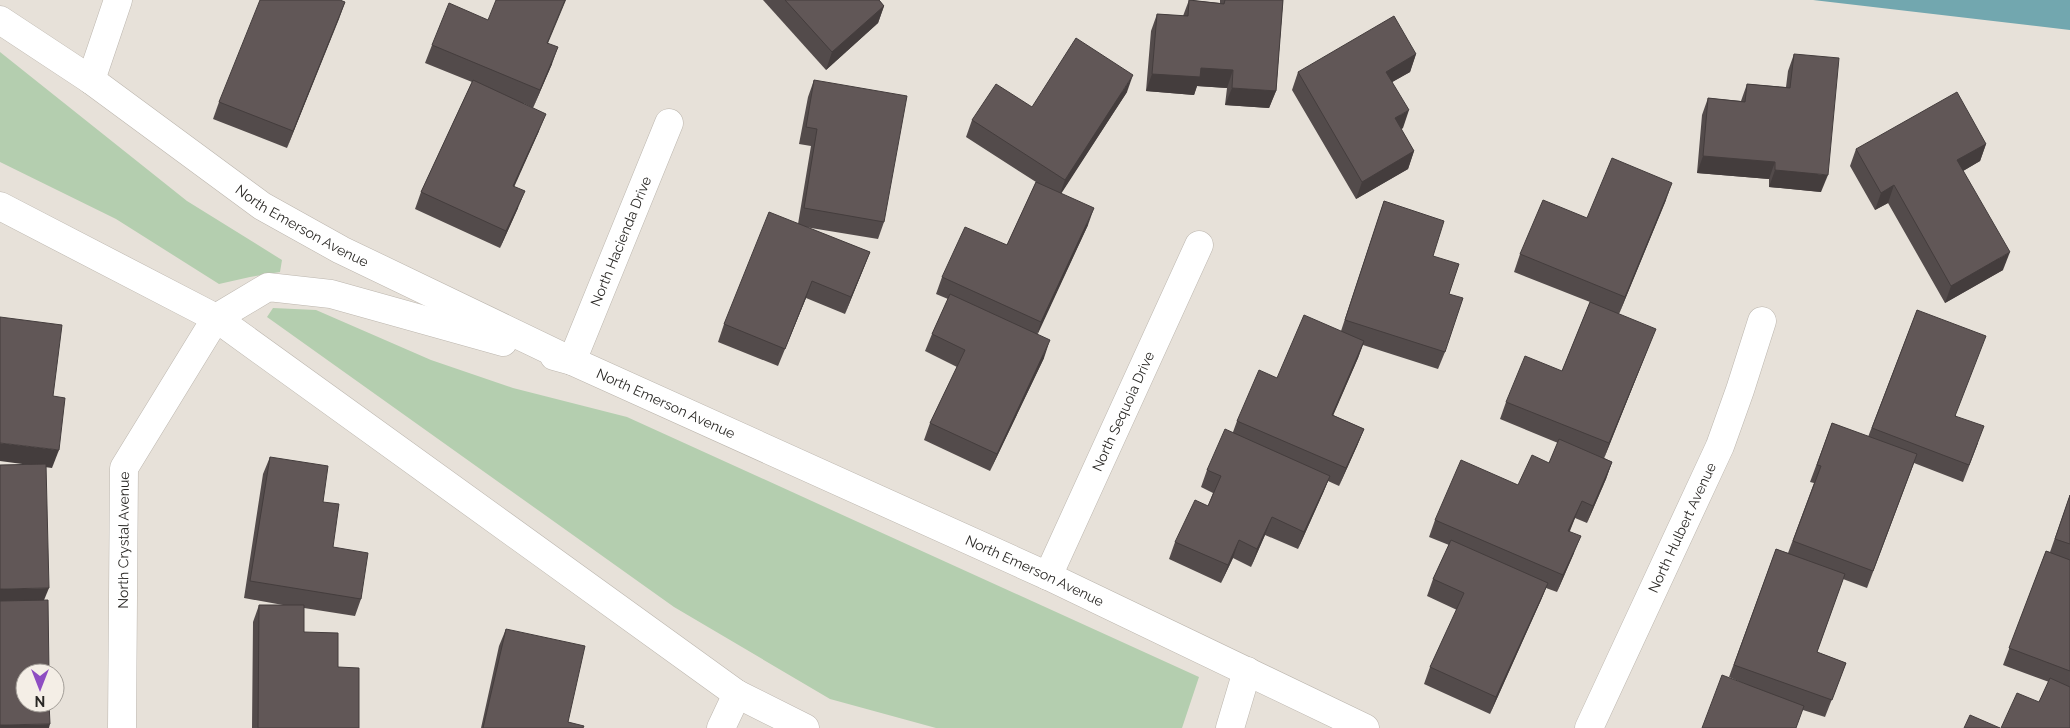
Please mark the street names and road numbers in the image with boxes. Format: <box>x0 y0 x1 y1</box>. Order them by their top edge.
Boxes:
street label: North Hacienda Drive <box>587 174 654 309</box>
street label: North Emerson Avenue <box>233 181 371 270</box>
street label: North Sequoia Drive <box>1089 349 1157 474</box>
street label: North Emerson Avenue <box>594 365 738 442</box>
street label: North Hulbert Avenue <box>1645 460 1719 595</box>
street label: North Crystal Avenue <box>115 471 132 609</box>
street label: North Emerson Avenue <box>963 532 1106 610</box>

